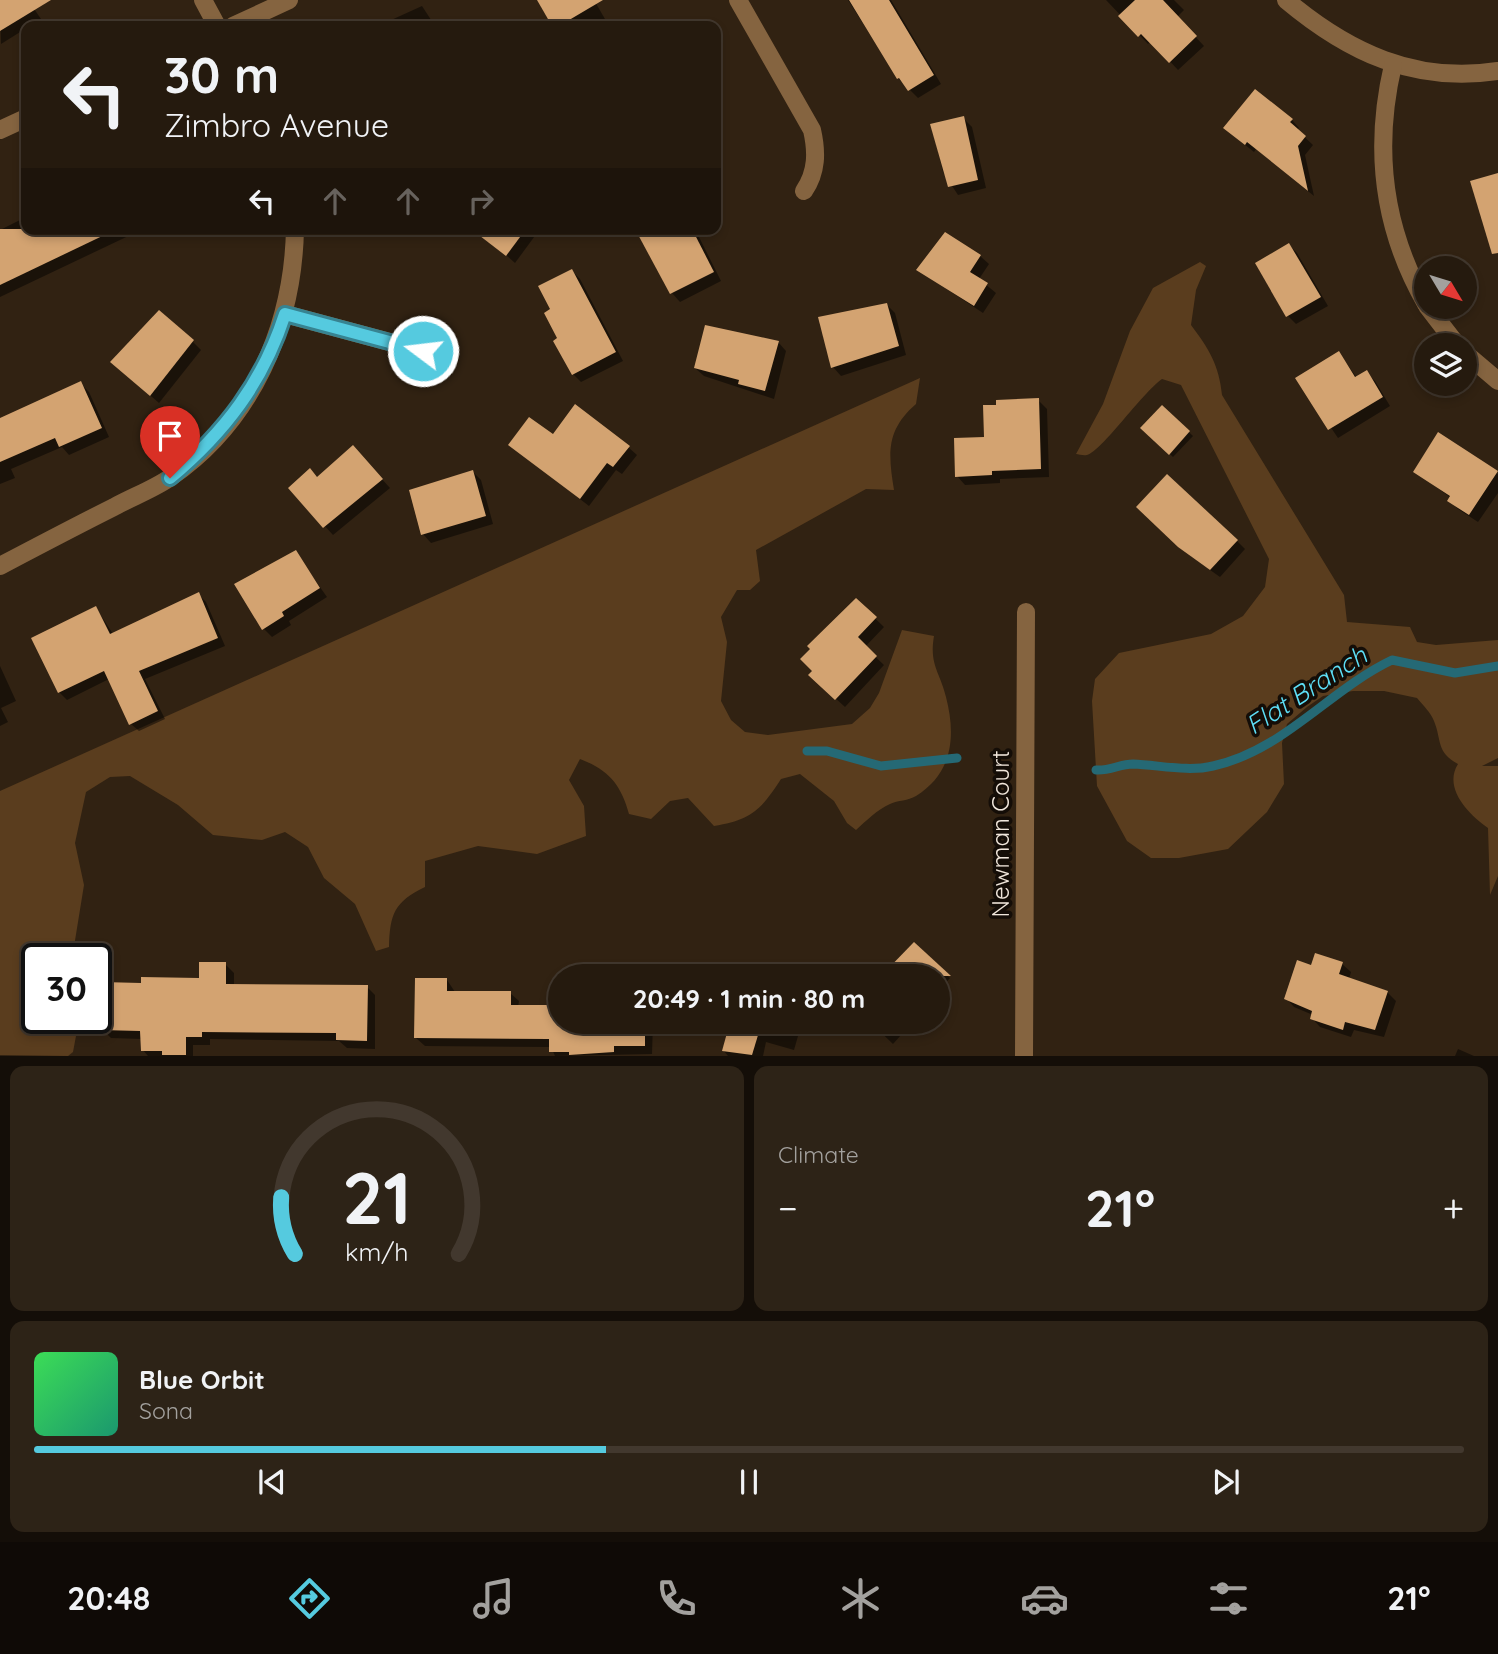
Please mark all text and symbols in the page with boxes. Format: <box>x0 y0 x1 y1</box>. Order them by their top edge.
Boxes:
text: 30 m <box>164 44 279 105</box>
icon: left <box>49 49 140 140</box>
text: Zimbro Avenue <box>164 105 389 145</box>
icon: left <box>243 182 281 220</box>
icon: ahead <box>316 182 354 220</box>
icon: ahead <box>389 182 427 220</box>
icon: right <box>462 182 500 220</box>
north arrow <box>1414 256 1477 318</box>
map controls <box>1414 256 1477 396</box>
position arrow <box>386 314 460 388</box>
button: layers <box>1414 333 1477 396</box>
pin <box>140 406 200 478</box>
icon: arrive <box>151 417 189 455</box>
water label: Flat Branch <box>1239 638 1374 741</box>
street label: Newman Court <box>985 750 1015 918</box>
speed limit sign: 30 <box>21 943 112 1034</box>
text: 20:49 · 1 min · 80 m <box>633 982 865 1015</box>
text: Climate <box>778 1140 859 1169</box>
text: 21 <box>342 1152 412 1243</box>
text: 21° <box>1085 1175 1155 1240</box>
text: − <box>778 1184 798 1232</box>
text: + <box>1443 1184 1464 1232</box>
text: km/h <box>345 1236 409 1267</box>
text: Blue Orbit <box>139 1363 265 1396</box>
text: Sona <box>139 1396 193 1425</box>
icon: previous <box>253 1463 291 1501</box>
icon: pause <box>730 1463 768 1501</box>
icon: next <box>1207 1463 1245 1501</box>
icon: directions <box>285 1574 334 1623</box>
icon: music <box>469 1574 518 1623</box>
icon: phone <box>652 1574 701 1623</box>
icon: climate <box>836 1574 885 1623</box>
icon: car <box>1020 1574 1069 1623</box>
icon: filters <box>1204 1574 1253 1623</box>
text: 20:48 <box>67 1578 150 1618</box>
text: 21° <box>1387 1578 1431 1618</box>

